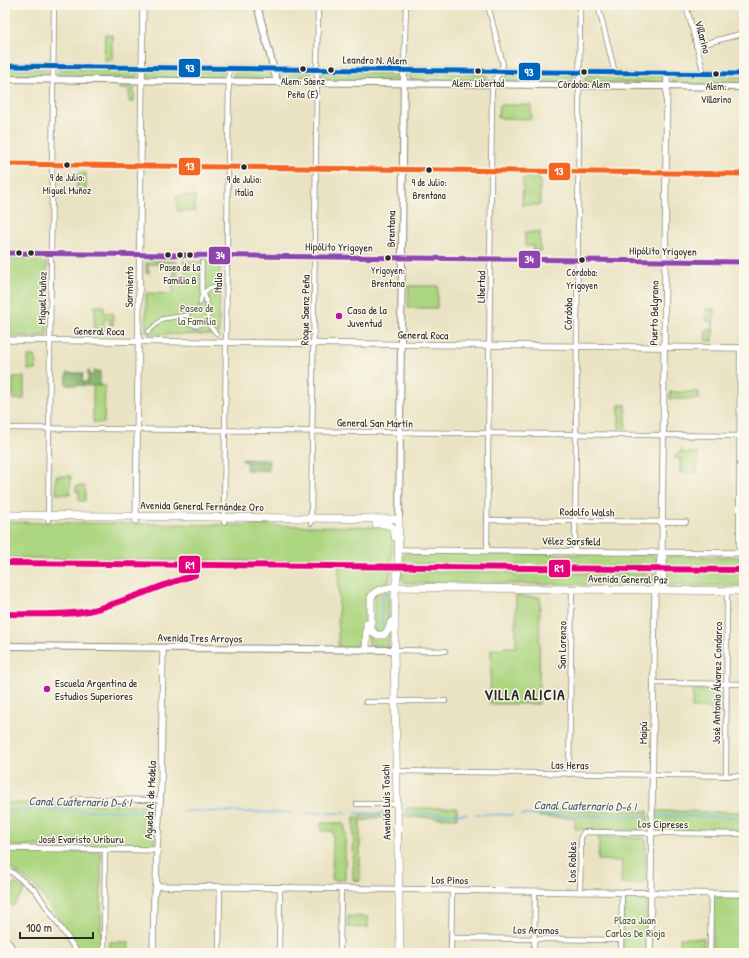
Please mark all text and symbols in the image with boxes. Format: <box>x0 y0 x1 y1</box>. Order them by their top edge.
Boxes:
street label: Villarino <box>692 19 714 56</box>
street label: Leandro N. Alem <box>343 52 408 68</box>
line badge: 93 <box>178 58 201 78</box>
text: 93 <box>186 61 195 75</box>
line badge: 93 <box>518 62 541 81</box>
marker: Alem: Sáenz Peña (E) <box>298 64 308 74</box>
unlabelled marker <box>326 65 336 75</box>
text: 93 <box>525 65 534 79</box>
marker: Alem: Libertad <box>473 66 483 76</box>
marker: Córdoba: Alem <box>579 67 589 77</box>
marker: Alem: Villarino <box>711 69 721 79</box>
place label: Alem: Sáenz Peña (E) <box>281 75 326 101</box>
place label: Alem: Libertad <box>452 77 504 90</box>
place label: Córdoba: Alem <box>558 78 610 91</box>
place label: Alem: Villarino <box>701 80 731 106</box>
line badge: 13 <box>178 157 201 176</box>
text: 13 <box>186 159 195 173</box>
marker: 9 de Julio: Miguel Muñoz <box>62 160 72 170</box>
marker: 9 de Julio: Italia <box>239 162 249 172</box>
line badge: 13 <box>548 162 571 181</box>
text: 13 <box>555 164 564 178</box>
marker: 9 de Julio: Brentana <box>424 165 434 175</box>
place label: 9 de Julio: Miguel Muñoz <box>43 171 92 197</box>
place label: 9 de Julio: Italia <box>226 173 262 199</box>
place label: 9 de Julio: Brentana <box>411 176 447 202</box>
street label: Brentana <box>384 210 398 247</box>
street label: Hipólito Yrigoyen <box>305 239 373 255</box>
street label: Hipólito Yrigoyen <box>629 243 697 259</box>
line badge: 34 <box>208 246 231 265</box>
unlabelled marker <box>14 248 24 258</box>
unlabelled marker <box>26 248 36 258</box>
text: 34 <box>215 248 225 262</box>
unlabelled marker <box>163 250 173 260</box>
marker: Paseo de La Familia B <box>175 250 185 260</box>
unlabelled marker <box>185 250 195 260</box>
line badge: 34 <box>518 250 541 269</box>
text: 34 <box>524 252 534 266</box>
marker: Yrigoyen: Brentana <box>383 253 393 263</box>
marker: Córdoba: Yrigoyen <box>577 255 587 265</box>
place label: Paseo de La Familia B <box>160 261 200 287</box>
place label: Yrigoyen: Brentana <box>371 264 405 290</box>
street label: Sarmiento <box>122 266 136 308</box>
place label: Córdoba: Yrigoyen <box>566 266 598 292</box>
street label: Libertad <box>474 270 488 303</box>
street label: Miguel Muñoz <box>35 271 49 325</box>
street label: Italia <box>211 272 225 293</box>
street label: Roque Saenz Peña <box>297 274 313 345</box>
street label: Puerto Belgrano <box>646 280 662 346</box>
street label: Córdoba <box>561 297 575 330</box>
park label: Paseo de la Familia <box>178 301 217 328</box>
place label: Casa de la Juventud <box>347 303 388 330</box>
marker: Casa de la Juventud <box>334 311 344 321</box>
street label: General Roca <box>73 324 125 338</box>
street label: General Roca <box>397 328 449 342</box>
street label: General San Martín <box>337 415 413 431</box>
street label: Avenida General Fernández Oro <box>140 498 264 514</box>
street label: Rodolfo Walsh <box>559 505 615 519</box>
street label: Vélez Sarsfield <box>541 533 601 549</box>
line badge: R1 <box>178 555 201 574</box>
text: R1 <box>186 558 195 572</box>
line badge: R1 <box>548 559 571 578</box>
text: R1 <box>555 561 564 575</box>
street label: Avenida General Paz <box>588 571 668 587</box>
street label: San Lorenzo <box>555 620 569 669</box>
street label: José Antonio Álvarez Condarco <box>709 621 725 744</box>
street label: Avenida Tres Arroyos <box>157 630 243 646</box>
place label: Escuela Argentina de Estudios Superiores <box>55 676 138 703</box>
marker: Escuela Argentina de Estudios Superiores <box>42 684 52 694</box>
district label: VILLA ALICIA <box>484 684 566 705</box>
street label: Maipú <box>636 721 650 744</box>
street label: Las Heras <box>551 758 589 772</box>
street label: Agueda A. de Medela <box>141 760 159 840</box>
street label: Avenida Luis Toschi <box>378 764 394 840</box>
water label: Canal Cuaternario D-6 I <box>28 792 133 811</box>
water label: Canal Cuaternario D-6 I <box>533 796 638 815</box>
street label: Los Cipreses <box>638 817 688 831</box>
street label: José Evaristo Uriburu <box>38 832 124 846</box>
street label: Los Robles <box>565 841 579 883</box>
street label: Los Pinos <box>432 873 468 887</box>
park label: Plaza Juan Carlos De Rioja <box>605 913 665 940</box>
scale bar <box>20 914 93 940</box>
text: 100 m <box>26 919 52 936</box>
street label: Los Aromos <box>513 923 559 937</box>

